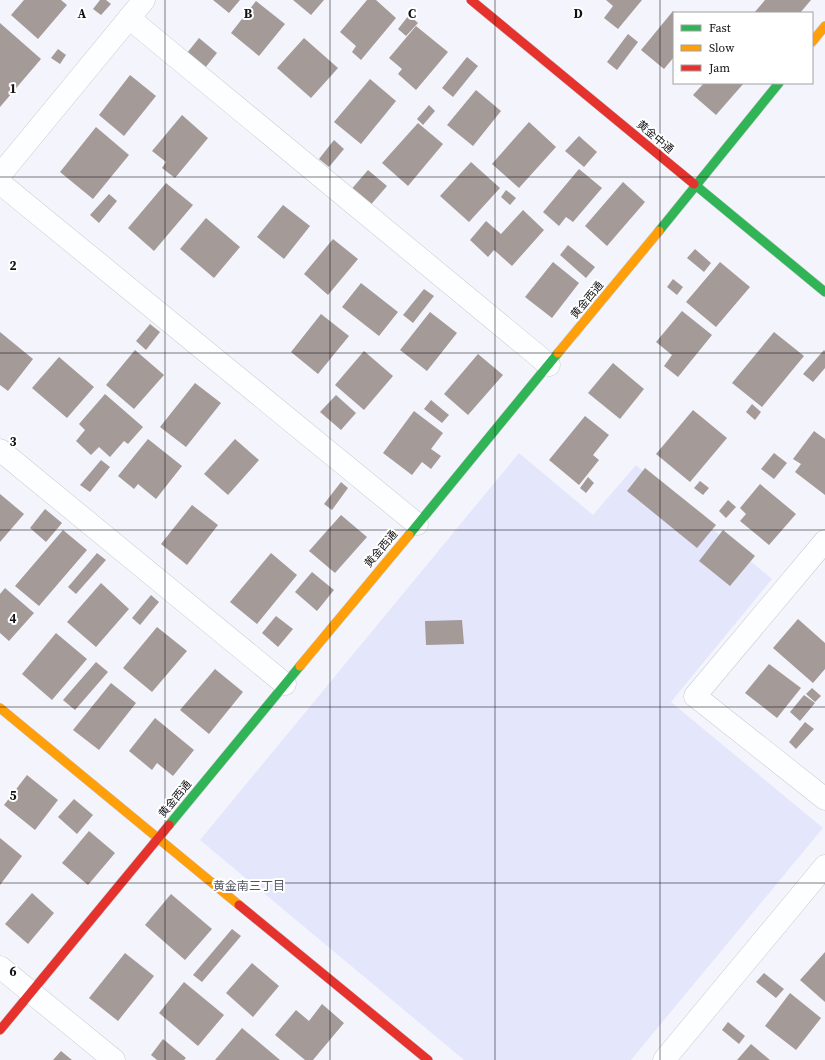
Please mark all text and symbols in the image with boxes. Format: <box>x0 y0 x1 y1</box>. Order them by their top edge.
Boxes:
text: A <box>78 5 87 22</box>
text: B <box>244 5 253 22</box>
text: C <box>408 5 416 22</box>
text: D <box>573 5 583 22</box>
legend <box>673 12 813 84</box>
text: Fast <box>709 20 731 36</box>
text: Slow <box>709 40 735 56</box>
text: Jam <box>708 60 730 76</box>
text: 1 <box>9 80 17 97</box>
street label: 黄金中通 <box>633 117 677 157</box>
text: 2 <box>9 257 17 274</box>
street label: 黄金西通 <box>567 278 607 322</box>
text: 3 <box>9 433 17 450</box>
street label: 黄金西通 <box>361 527 401 571</box>
text: 4 <box>9 610 17 627</box>
street label: 黄金西通 <box>155 777 195 821</box>
text: 5 <box>9 787 17 804</box>
district label: 黄金南三丁目 <box>213 878 285 894</box>
text: 6 <box>9 963 17 980</box>

